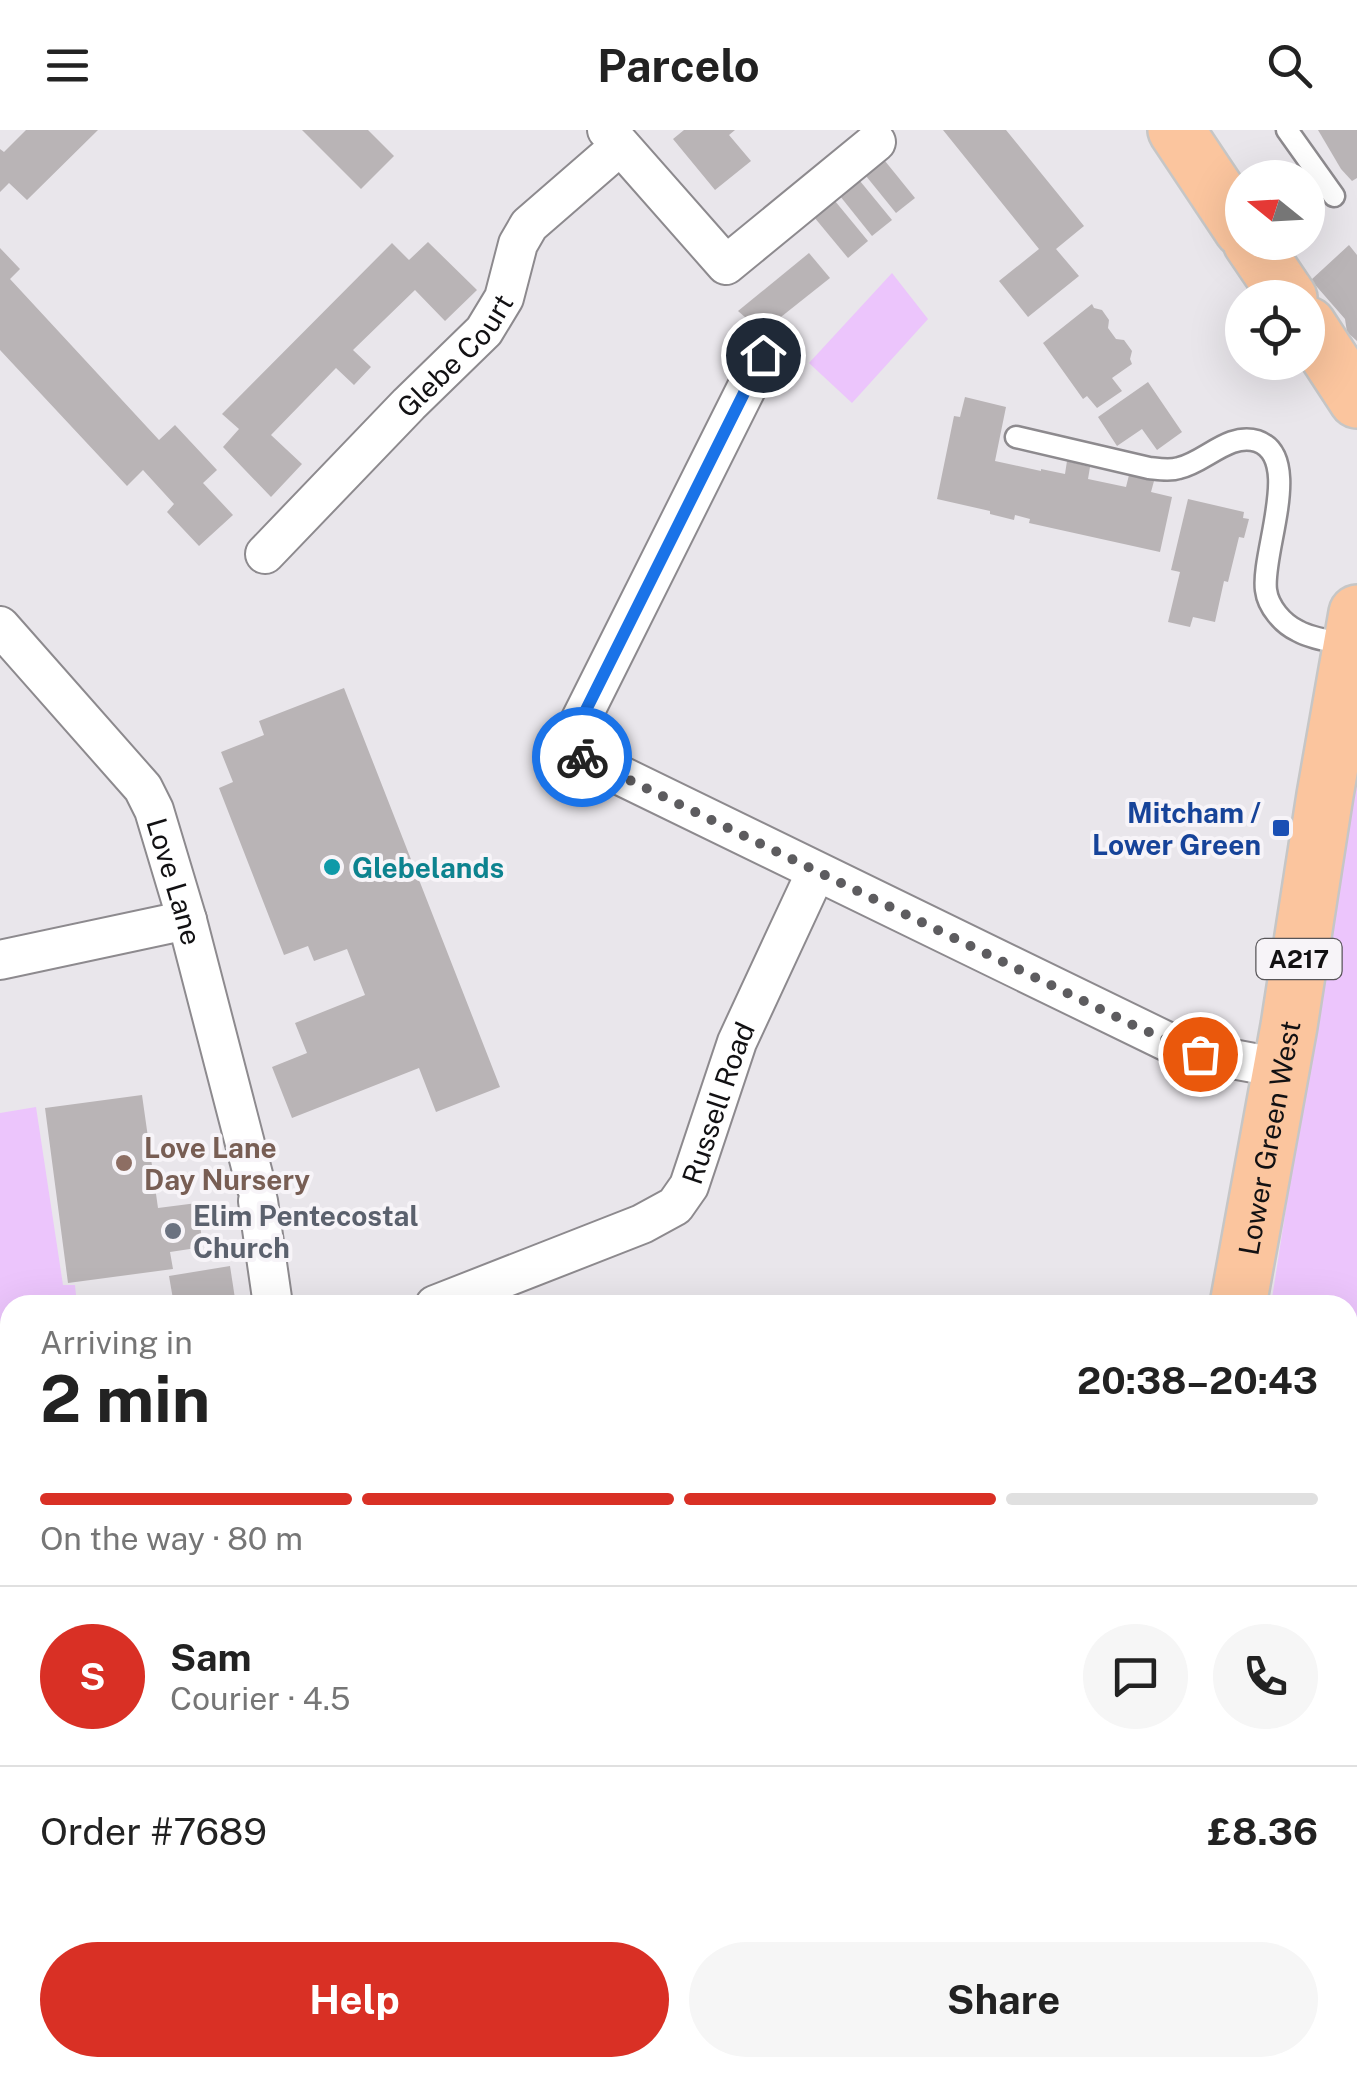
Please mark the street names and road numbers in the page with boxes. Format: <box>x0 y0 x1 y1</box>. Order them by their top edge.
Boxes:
street label: Glebe Court <box>389 288 519 423</box>
street label: Love Lane <box>141 814 209 948</box>
road number: A217 <box>1256 939 1342 979</box>
street label: Russell Road <box>674 1017 761 1188</box>
street label: Lower Green West <box>1231 1018 1306 1258</box>

